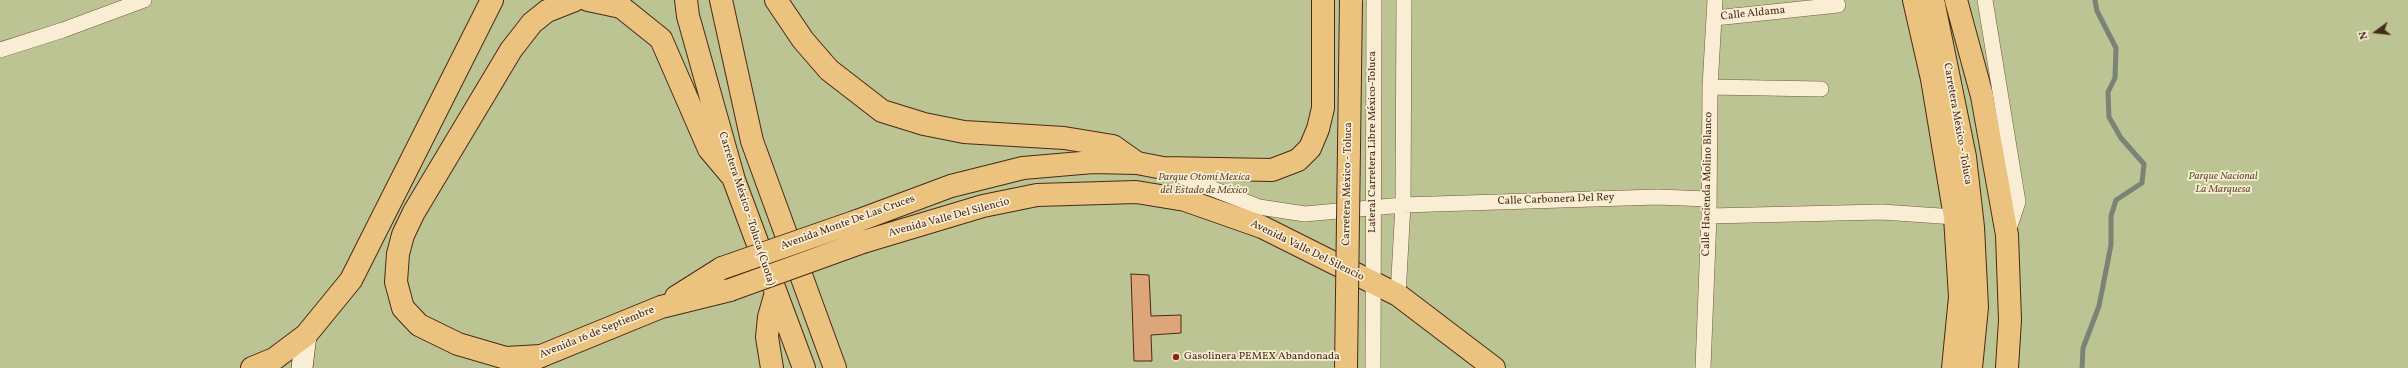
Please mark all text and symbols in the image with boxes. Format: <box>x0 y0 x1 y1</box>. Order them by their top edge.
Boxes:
street label: Calle Aldama <box>1720 4 1786 24</box>
north arrow <box>2356 12 2396 52</box>
text: N <box>2356 29 2372 41</box>
street label: Lateral Carretera Libre México-Toluca <box>1366 51 1380 233</box>
street label: Carretera México - Toluca <box>1940 62 1974 186</box>
street label: Calle Hacienda Molino Blanco <box>1700 112 1716 256</box>
street label: Carretera México - Toluca <box>1340 122 1356 246</box>
street label: Carretera México - Toluca (Cuota) <box>715 130 777 288</box>
park label: Parque Nacional La Marquesa <box>2188 170 2258 196</box>
park label: Parque Otomí Mexica del Estado de México <box>1158 171 1250 197</box>
street label: Calle Carbonera Del Rey <box>1497 191 1615 209</box>
street label: Avenida Monte De Las Cruces <box>779 192 917 254</box>
street label: Avenida Valle Del Silencio <box>887 195 1011 241</box>
street label: Avenida Valle Del Silencio <box>1248 218 1366 284</box>
street label: Avenida 16 de Septiembre <box>538 304 656 362</box>
place label: Gasolinera PEMEX Abandonada <box>1184 350 1340 364</box>
marker: Gasolinera PEMEX Abandonada <box>1171 352 1181 362</box>

